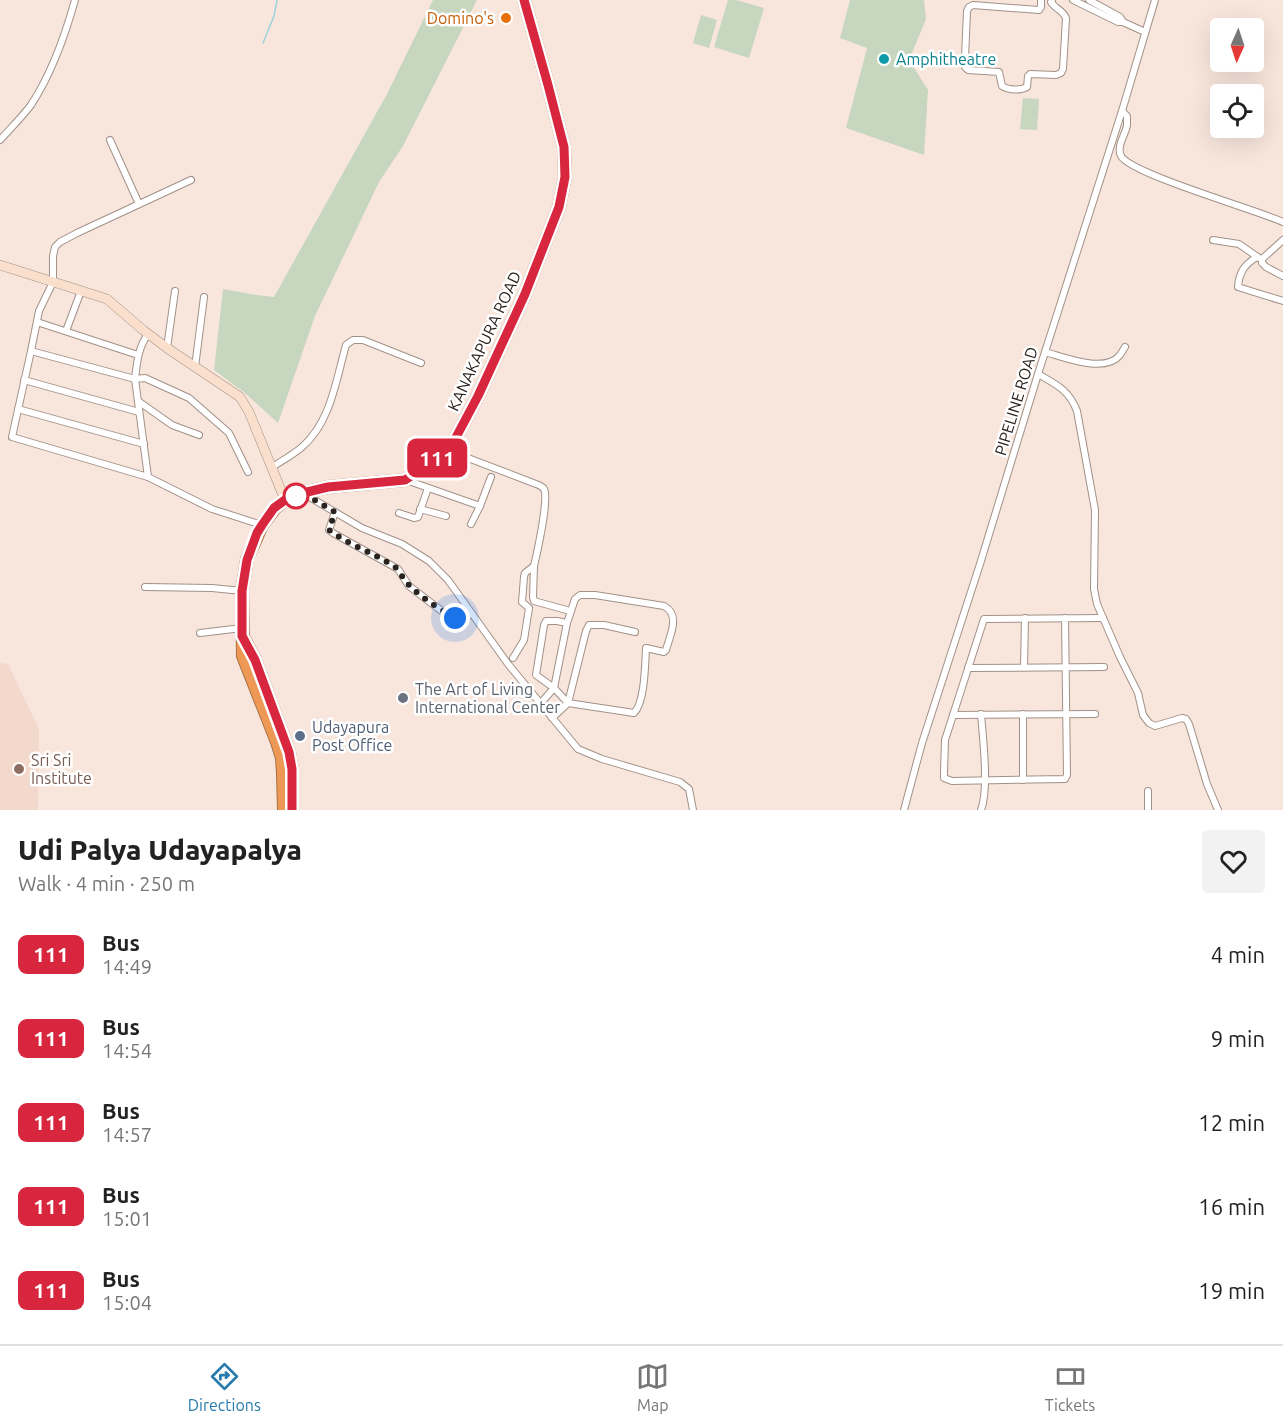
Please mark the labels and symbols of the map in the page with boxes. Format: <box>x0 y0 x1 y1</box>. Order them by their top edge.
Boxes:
place label: Domino's <box>427 9 494 27</box>
marker: Domino's <box>499 11 513 25</box>
north arrow <box>1210 18 1264 72</box>
place label: Amphitheatre <box>896 50 996 68</box>
marker: Amphitheatre <box>877 52 891 66</box>
street label: KANAKAPURA ROAD <box>444 268 524 414</box>
street label: PIPELINE ROAD <box>991 345 1041 457</box>
line badge: 111 <box>402 438 472 478</box>
unlabelled marker <box>283 483 309 509</box>
your location <box>440 603 470 633</box>
place label: The Art of Living International Center <box>415 680 560 716</box>
marker: The Art of Living International Center <box>396 691 410 705</box>
place label: Udayapura Post Office <box>312 718 392 754</box>
marker: Udayapura Post Office <box>293 729 307 743</box>
place label: Sri Sri Institute <box>31 751 92 787</box>
marker: Sri Sri Institute <box>12 762 26 776</box>

